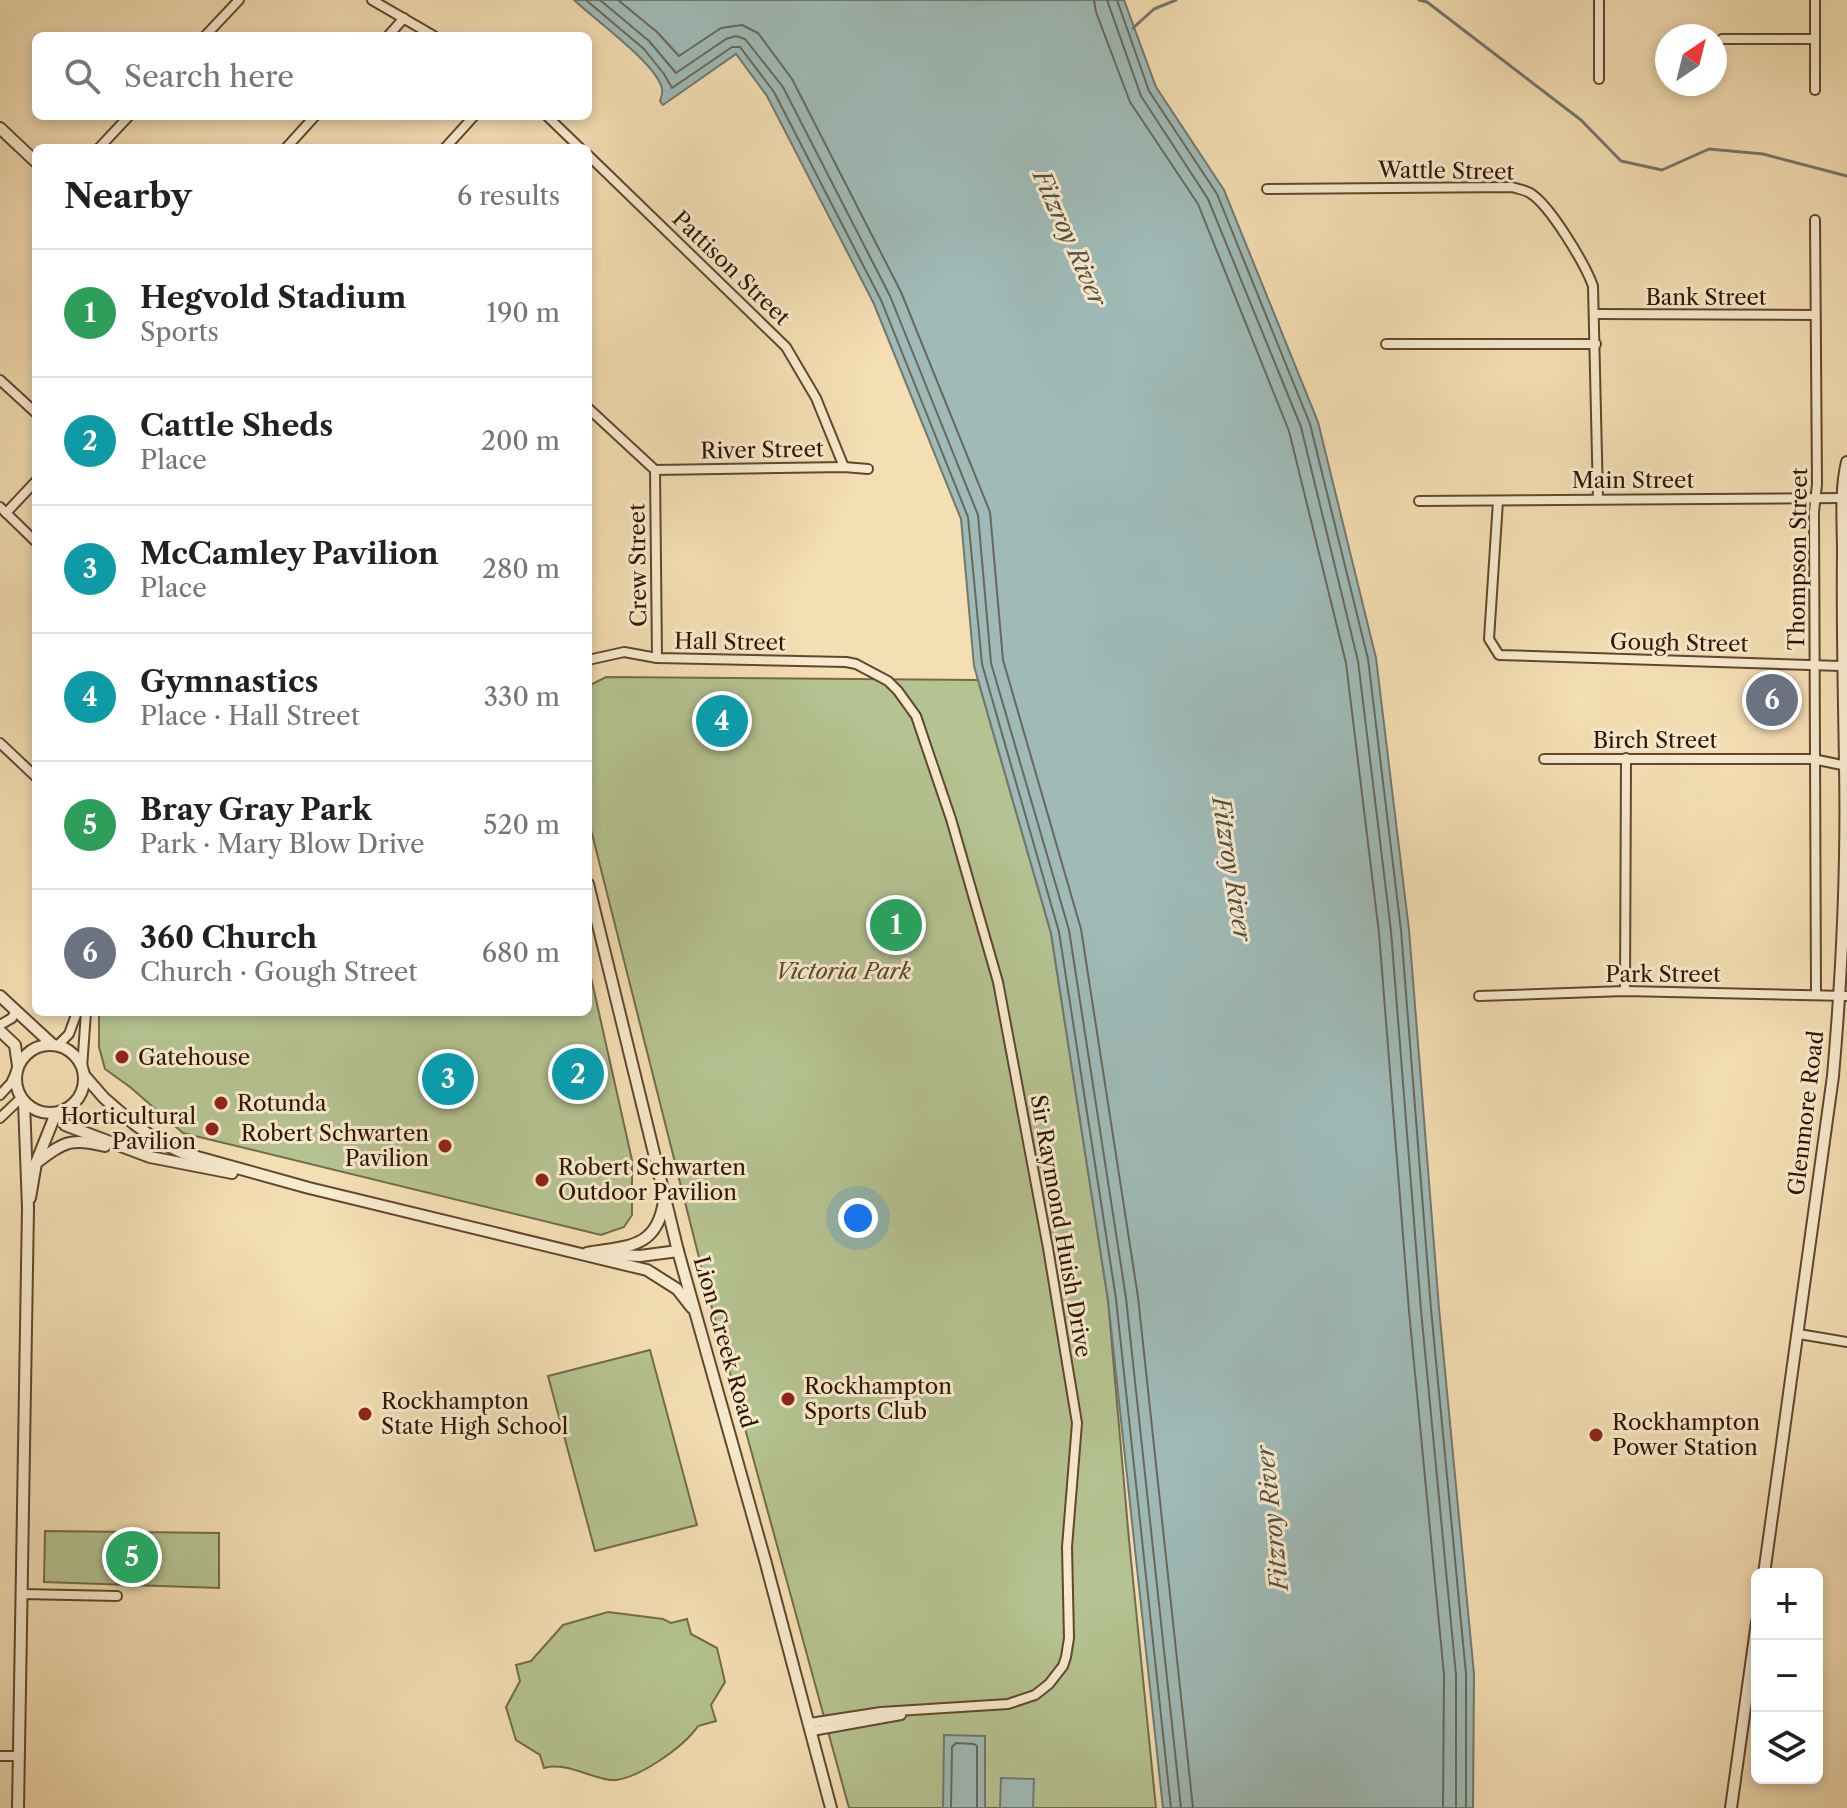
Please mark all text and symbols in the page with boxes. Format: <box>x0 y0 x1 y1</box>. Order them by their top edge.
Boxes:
north arrow <box>1655 24 1727 96</box>
search box <box>32 32 592 120</box>
icon: search <box>60 54 104 98</box>
text: Search here <box>124 58 294 95</box>
street label: Wattle Street <box>1377 156 1515 186</box>
water label: Fitzroy River <box>1026 164 1114 312</box>
text: Nearby <box>64 175 192 217</box>
text: 6 results <box>457 180 560 212</box>
street label: Pattison Street <box>667 205 796 331</box>
text: Hegvold Stadium <box>140 279 406 316</box>
street label: Bank Street <box>1645 284 1767 311</box>
text: 1 <box>84 297 96 329</box>
text: 190 m <box>486 297 560 329</box>
text: Sports <box>140 316 219 348</box>
text: Cattle Sheds <box>140 407 333 444</box>
text: 2 <box>82 425 98 457</box>
text: 200 m <box>481 425 560 457</box>
street label: River Street <box>700 435 824 465</box>
text: Place <box>140 444 207 476</box>
street label: Main Street <box>1572 467 1694 494</box>
street label: Thompson Street <box>1783 467 1813 651</box>
street label: Crew Street <box>623 503 653 627</box>
text: McCamley Pavilion <box>140 535 439 572</box>
text: 3 <box>83 553 97 585</box>
text: 280 m <box>482 553 560 585</box>
text: Place <box>140 572 207 604</box>
street label: Hall Street <box>674 628 786 656</box>
street label: Gough Street <box>1610 628 1749 658</box>
text: Gymnastics <box>140 663 318 700</box>
pin: 6 <box>1746 670 1798 730</box>
text: 4 <box>82 681 98 713</box>
text: 330 m <box>484 681 560 713</box>
pin: 4 <box>696 691 748 751</box>
text: Place · Hall Street <box>140 700 360 732</box>
street label: Birch Street <box>1593 727 1717 754</box>
text: Bray Gray Park <box>140 791 372 828</box>
water label: Fitzroy River <box>1206 793 1258 945</box>
text: 5 <box>83 809 97 841</box>
text: 520 m <box>483 809 560 841</box>
text: Park · Mary Blow Drive <box>140 828 425 860</box>
pin: 1 <box>870 895 922 955</box>
text: 360 Church <box>140 919 317 956</box>
text: 6 <box>82 937 98 969</box>
text: 680 m <box>482 937 560 969</box>
text: Church · Gough Street <box>140 956 418 988</box>
park label: Victoria Park <box>775 958 911 985</box>
street label: Park Street <box>1605 961 1721 988</box>
street label: Glenmore Road <box>1782 1029 1830 1197</box>
place label: Gatehouse <box>138 1044 250 1071</box>
pin: 2 <box>552 1044 604 1104</box>
marker: Gatehouse <box>113 1048 131 1066</box>
pin: 3 <box>422 1049 474 1109</box>
place label: Rotunda <box>237 1090 327 1117</box>
street label: Sir Raymond Huish Drive <box>1025 1093 1097 1359</box>
marker: Rotunda <box>212 1094 230 1112</box>
place label: Horticultural Pavilion <box>60 1103 196 1155</box>
marker: Horticultural Pavilion <box>203 1120 221 1138</box>
place label: Robert Schwarten Pavilion <box>241 1120 429 1172</box>
marker: Robert Schwarten Pavilion <box>436 1137 454 1155</box>
place label: Robert Schwarten Outdoor Pavilion <box>558 1154 746 1206</box>
marker: Robert Schwarten Outdoor Pavilion <box>533 1171 551 1189</box>
your location <box>838 1198 878 1238</box>
street label: Lion Creek Road <box>688 1253 762 1431</box>
place label: Rockhampton Sports Club <box>804 1373 952 1425</box>
place label: Rockhampton State High School <box>381 1388 569 1440</box>
marker: Rockhampton Sports Club <box>779 1390 797 1408</box>
marker: Rockhampton State High School <box>356 1405 374 1423</box>
place label: Rockhampton Power Station <box>1612 1409 1760 1461</box>
marker: Rockhampton Power Station <box>1587 1426 1605 1444</box>
water label: Fitzroy River <box>1250 1442 1294 1594</box>
pin: 5 <box>106 1527 158 1587</box>
map controls <box>1751 1568 1823 1784</box>
button: + <box>1751 1568 1823 1640</box>
button: − <box>1751 1640 1823 1712</box>
button: layers <box>1751 1712 1823 1784</box>

